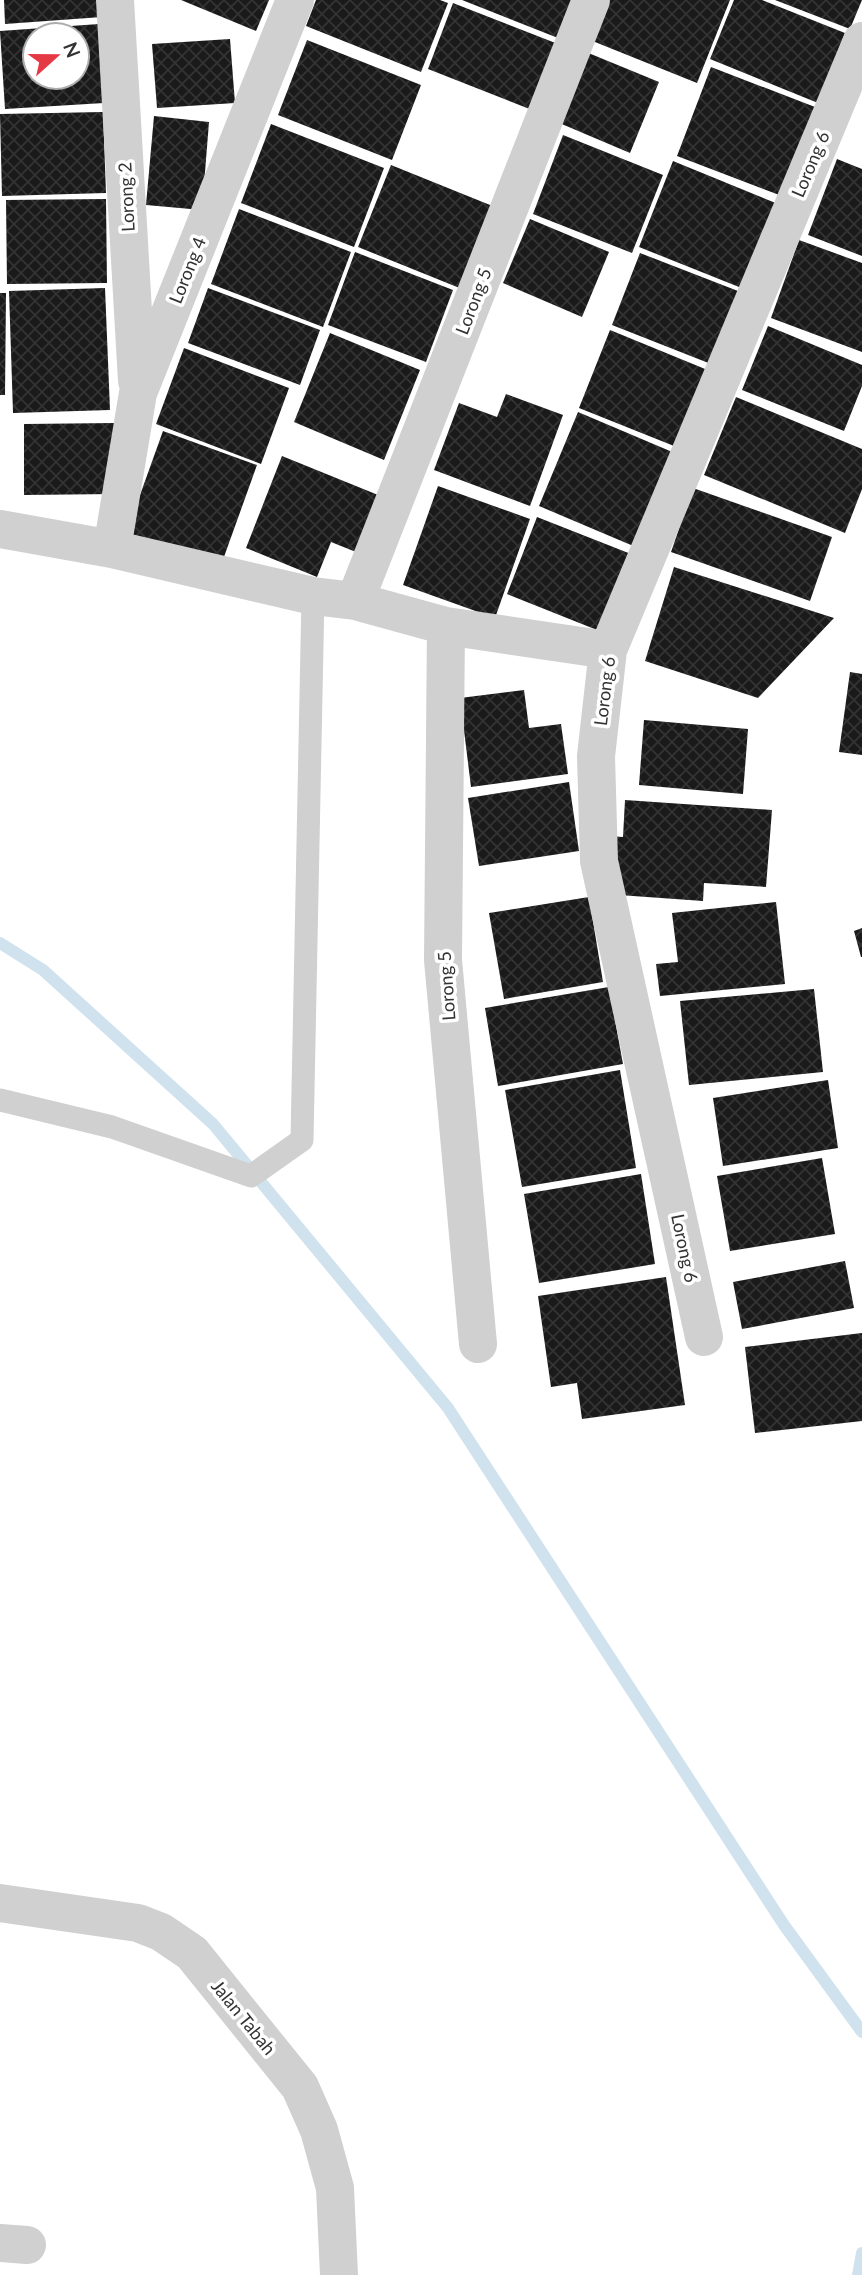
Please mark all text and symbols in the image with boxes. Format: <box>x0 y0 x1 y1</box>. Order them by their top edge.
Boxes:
north arrow <box>21 21 91 91</box>
text: N <box>59 39 86 61</box>
street label: Lorong 6 <box>786 128 834 200</box>
street label: Lorong 2 <box>113 162 139 232</box>
street label: Lorong 4 <box>164 234 210 306</box>
street label: Lorong 5 <box>450 265 496 337</box>
street label: Lorong 6 <box>589 655 619 727</box>
street label: Lorong 5 <box>433 950 459 1022</box>
street label: Lorong 6 <box>667 1212 703 1284</box>
street label: Jalan Tabah <box>207 1975 281 2059</box>

